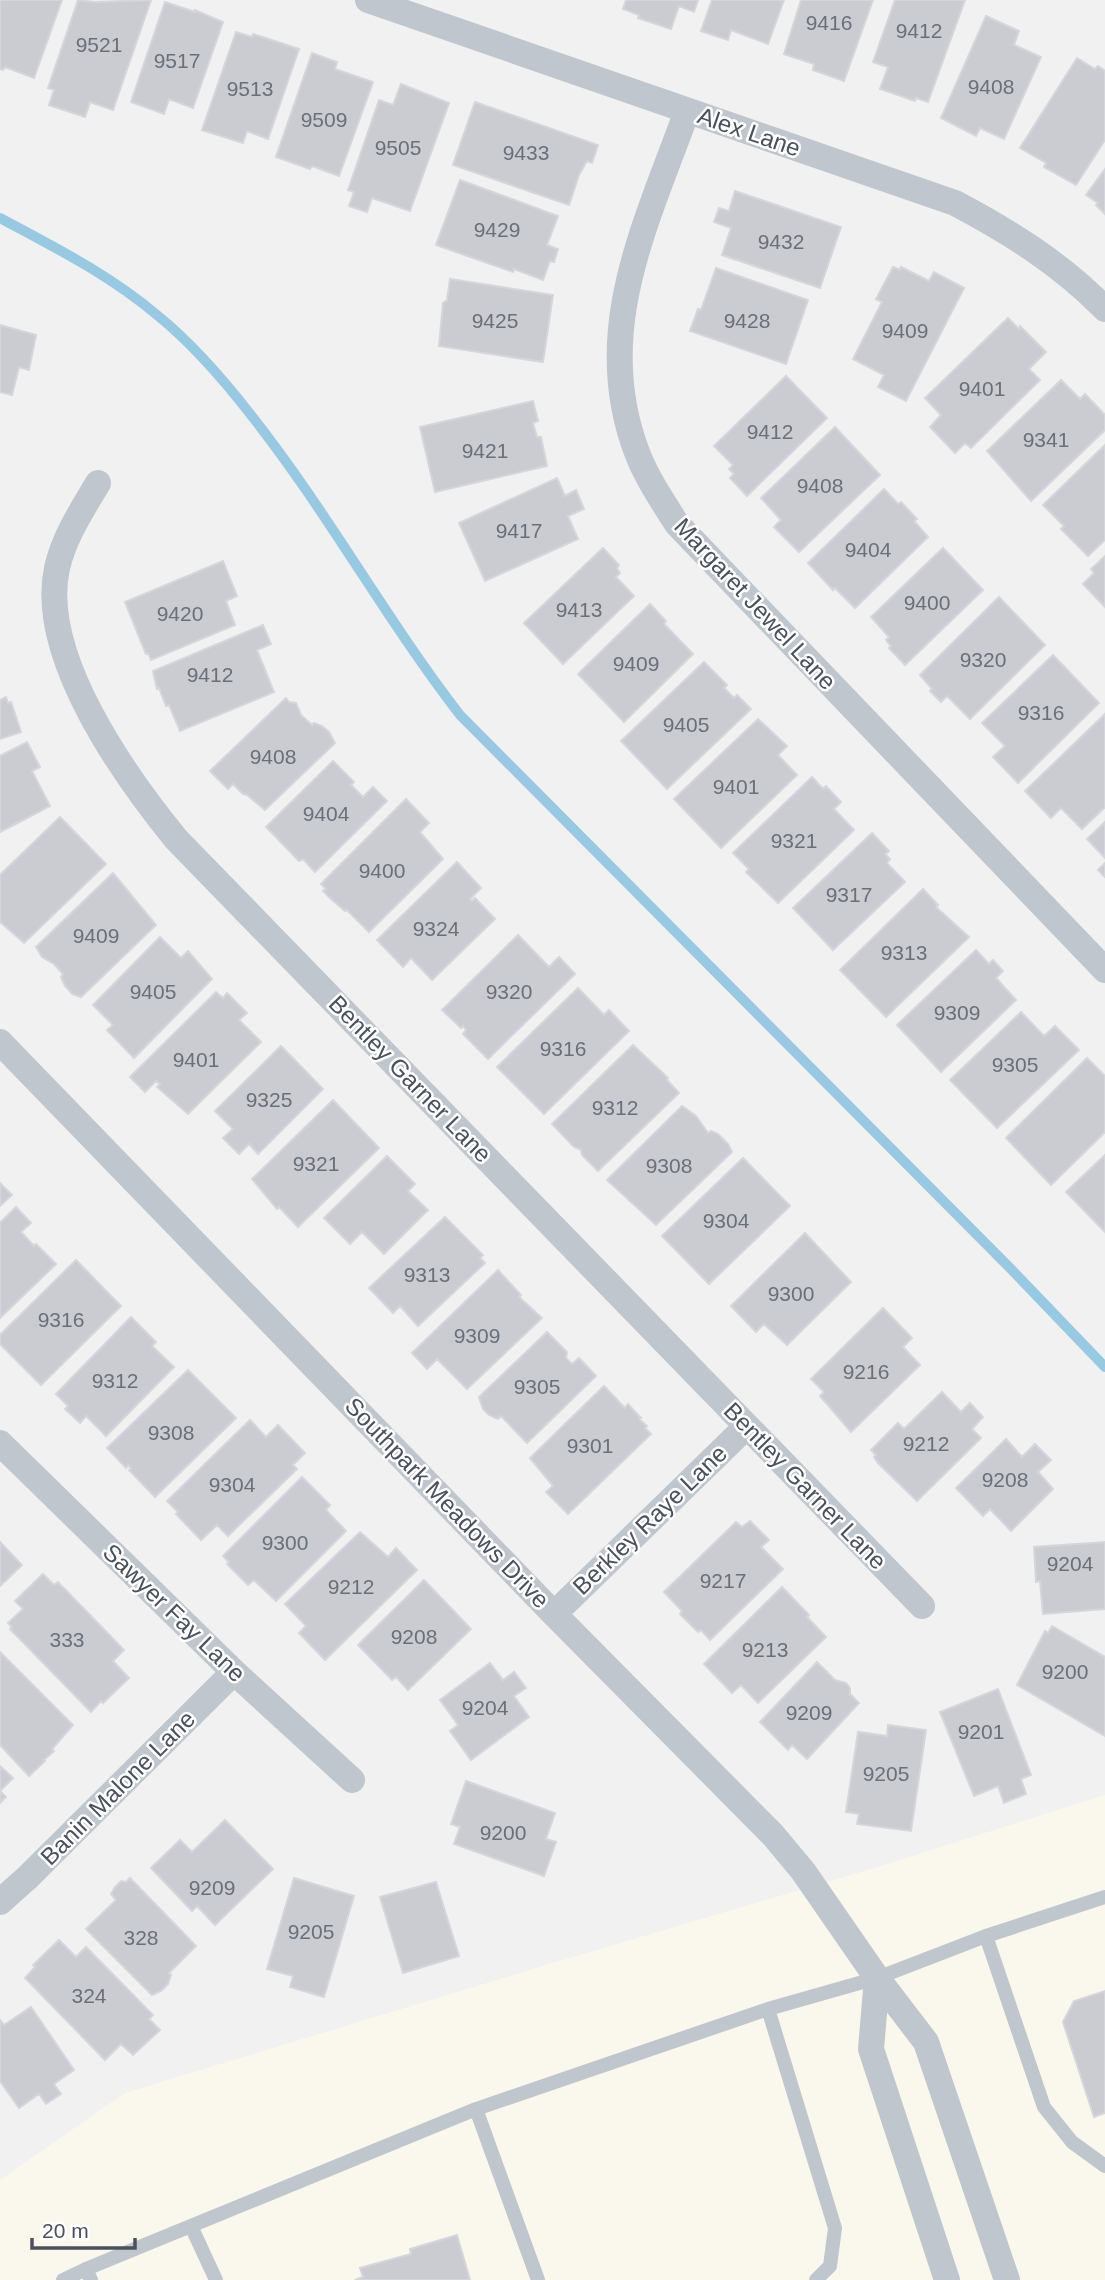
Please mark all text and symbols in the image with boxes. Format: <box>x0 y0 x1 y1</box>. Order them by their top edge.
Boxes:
house number: 9416 <box>806 11 852 34</box>
house number: 9412 <box>896 19 942 42</box>
house number: 9521 <box>76 33 122 56</box>
house number: 9517 <box>154 49 200 72</box>
house number: 9408 <box>968 75 1014 98</box>
house number: 9513 <box>227 77 273 100</box>
street label: Alex Lane <box>694 101 804 162</box>
house number: 9509 <box>301 108 347 131</box>
house number: 9505 <box>375 136 421 159</box>
house number: 9433 <box>503 141 549 164</box>
house number: 9429 <box>474 218 520 241</box>
house number: 9432 <box>758 230 804 253</box>
house number: 9425 <box>472 309 518 332</box>
house number: 9428 <box>724 309 770 332</box>
house number: 9409 <box>882 319 928 342</box>
house number: 9401 <box>959 377 1005 400</box>
house number: 9412 <box>747 420 793 443</box>
house number: 9341 <box>1023 428 1069 451</box>
house number: 9421 <box>462 439 508 462</box>
house number: 9408 <box>797 474 843 497</box>
street label: Margaret Jewel Lane <box>669 512 842 695</box>
house number: 9417 <box>496 519 542 542</box>
house number: 9404 <box>845 538 892 561</box>
house number: 9400 <box>904 591 950 614</box>
house number: 9413 <box>556 598 602 621</box>
house number: 9420 <box>157 602 203 625</box>
house number: 9320 <box>960 648 1006 671</box>
house number: 9409 <box>613 652 659 675</box>
house number: 9412 <box>187 663 233 686</box>
house number: 9316 <box>1018 701 1064 724</box>
house number: 9405 <box>663 713 709 736</box>
house number: 9408 <box>250 745 296 768</box>
house number: 9401 <box>713 775 759 798</box>
house number: 9404 <box>303 802 350 825</box>
house number: 9321 <box>771 829 817 852</box>
house number: 9400 <box>359 859 405 882</box>
house number: 9317 <box>826 883 872 906</box>
house number: 9324 <box>413 917 460 940</box>
house number: 9409 <box>73 924 119 947</box>
house number: 9313 <box>881 941 927 964</box>
house number: 9405 <box>130 980 176 1003</box>
house number: 9320 <box>486 980 532 1003</box>
street label: Bentley Garner Lane <box>324 990 497 1168</box>
house number: 9309 <box>934 1001 980 1024</box>
house number: 9316 <box>540 1037 586 1060</box>
house number: 9401 <box>173 1048 219 1071</box>
house number: 9305 <box>992 1053 1038 1076</box>
house number: 9325 <box>246 1088 292 1111</box>
house number: 9312 <box>592 1096 638 1119</box>
house number: 9321 <box>293 1152 339 1175</box>
house number: 9308 <box>646 1154 692 1177</box>
house number: 9304 <box>703 1209 750 1232</box>
house number: 9313 <box>404 1263 450 1286</box>
house number: 9300 <box>768 1282 814 1305</box>
house number: 9316 <box>38 1308 84 1331</box>
house number: 9309 <box>454 1324 500 1347</box>
house number: 9216 <box>843 1360 889 1383</box>
house number: 9312 <box>92 1369 138 1392</box>
house number: 9305 <box>514 1375 560 1398</box>
street label: Southpark Meadows Drive <box>340 1392 555 1613</box>
street label: Bentley Garner Lane <box>719 1397 892 1575</box>
house number: 9308 <box>148 1421 194 1444</box>
house number: 9212 <box>903 1432 949 1455</box>
house number: 9301 <box>567 1434 613 1457</box>
street label: Berkley Raye Lane <box>567 1439 732 1600</box>
house number: 9208 <box>982 1468 1028 1491</box>
house number: 9304 <box>209 1473 256 1496</box>
house number: 9300 <box>262 1531 308 1554</box>
street label: Sawyer Fay Lane <box>98 1538 251 1687</box>
house number: 9204 <box>1047 1552 1094 1575</box>
house number: 9217 <box>700 1569 746 1592</box>
house number: 9212 <box>328 1575 374 1598</box>
house number: 9208 <box>391 1625 437 1648</box>
house number: 333 <box>49 1628 85 1651</box>
house number: 9213 <box>742 1638 788 1661</box>
house number: 9200 <box>1042 1660 1088 1683</box>
house number: 9204 <box>462 1696 509 1719</box>
house number: 9209 <box>786 1701 832 1724</box>
street label: Banin Malone Lane <box>35 1705 200 1870</box>
house number: 9201 <box>958 1720 1004 1743</box>
house number: 9205 <box>863 1762 909 1785</box>
house number: 9200 <box>480 1821 526 1844</box>
house number: 9209 <box>189 1876 235 1899</box>
house number: 9205 <box>288 1920 334 1943</box>
house number: 328 <box>123 1926 159 1949</box>
house number: 324 <box>71 1984 107 2007</box>
scale bar <box>32 2206 135 2250</box>
text: 20 m <box>42 2219 89 2242</box>

